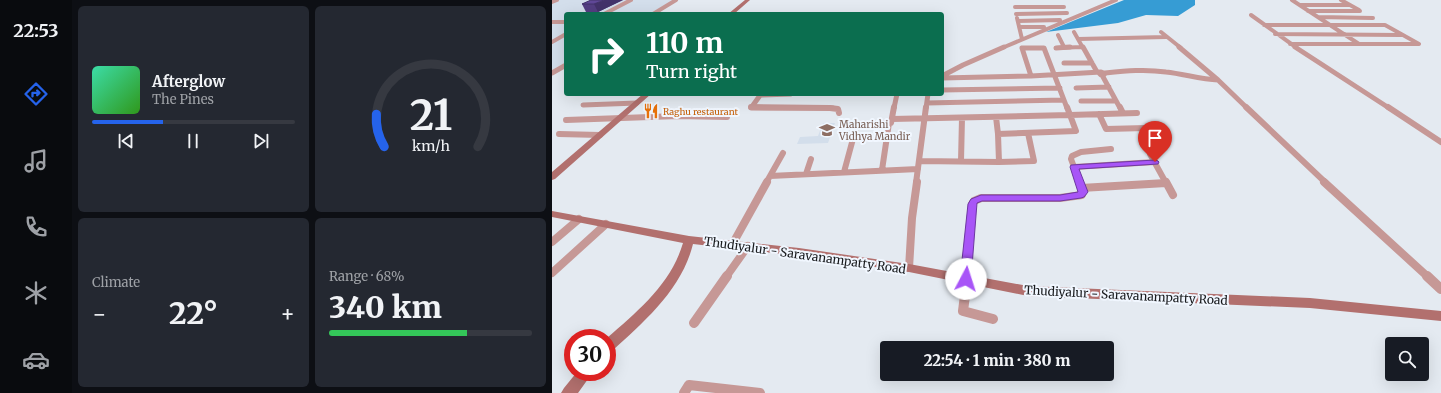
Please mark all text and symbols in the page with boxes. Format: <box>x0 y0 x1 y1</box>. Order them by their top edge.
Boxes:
text: 22:53 <box>13 19 59 42</box>
text: 110 m <box>646 25 723 61</box>
icon: right <box>580 28 632 80</box>
text: Turn right <box>646 60 737 83</box>
text: Afterglow <box>152 72 225 91</box>
icon: directions <box>22 80 50 108</box>
text: 21 <box>409 89 452 141</box>
text: The Pines <box>152 91 214 108</box>
restaurant icon: Raghu restaurant <box>642 102 660 120</box>
place label: Raghu restaurant <box>663 106 738 117</box>
place label: Maharishi Vidhya Mandir <box>838 118 911 143</box>
school or university icon: Maharishi Vidhya Mandir <box>818 121 836 139</box>
pin <box>1138 121 1172 162</box>
icon: arrive <box>1144 127 1166 149</box>
icon: previous <box>115 130 137 152</box>
icon: pause <box>182 130 204 152</box>
icon: next <box>250 130 272 152</box>
text: km/h <box>412 136 450 154</box>
icon: music <box>22 147 50 175</box>
icon: phone <box>22 213 50 241</box>
street label: Thudiyalur - Saravanampatty Road <box>703 233 907 277</box>
position arrow <box>945 258 987 300</box>
text: Range · 68% <box>329 268 404 285</box>
text: Climate <box>92 274 140 291</box>
icon: climate <box>22 279 50 307</box>
street label: Thudiyalur - Saravanampatty Road <box>1024 282 1228 308</box>
text: 340 km <box>329 288 442 326</box>
text: 22° <box>169 294 218 332</box>
text: − <box>92 300 107 328</box>
text: + <box>280 300 295 328</box>
speed limit sign: 30 <box>564 329 616 381</box>
map controls <box>1385 337 1429 381</box>
button: search <box>1385 337 1429 381</box>
icon: car <box>22 346 50 374</box>
text: 22:54 · 1 min · 380 m <box>924 351 1070 370</box>

